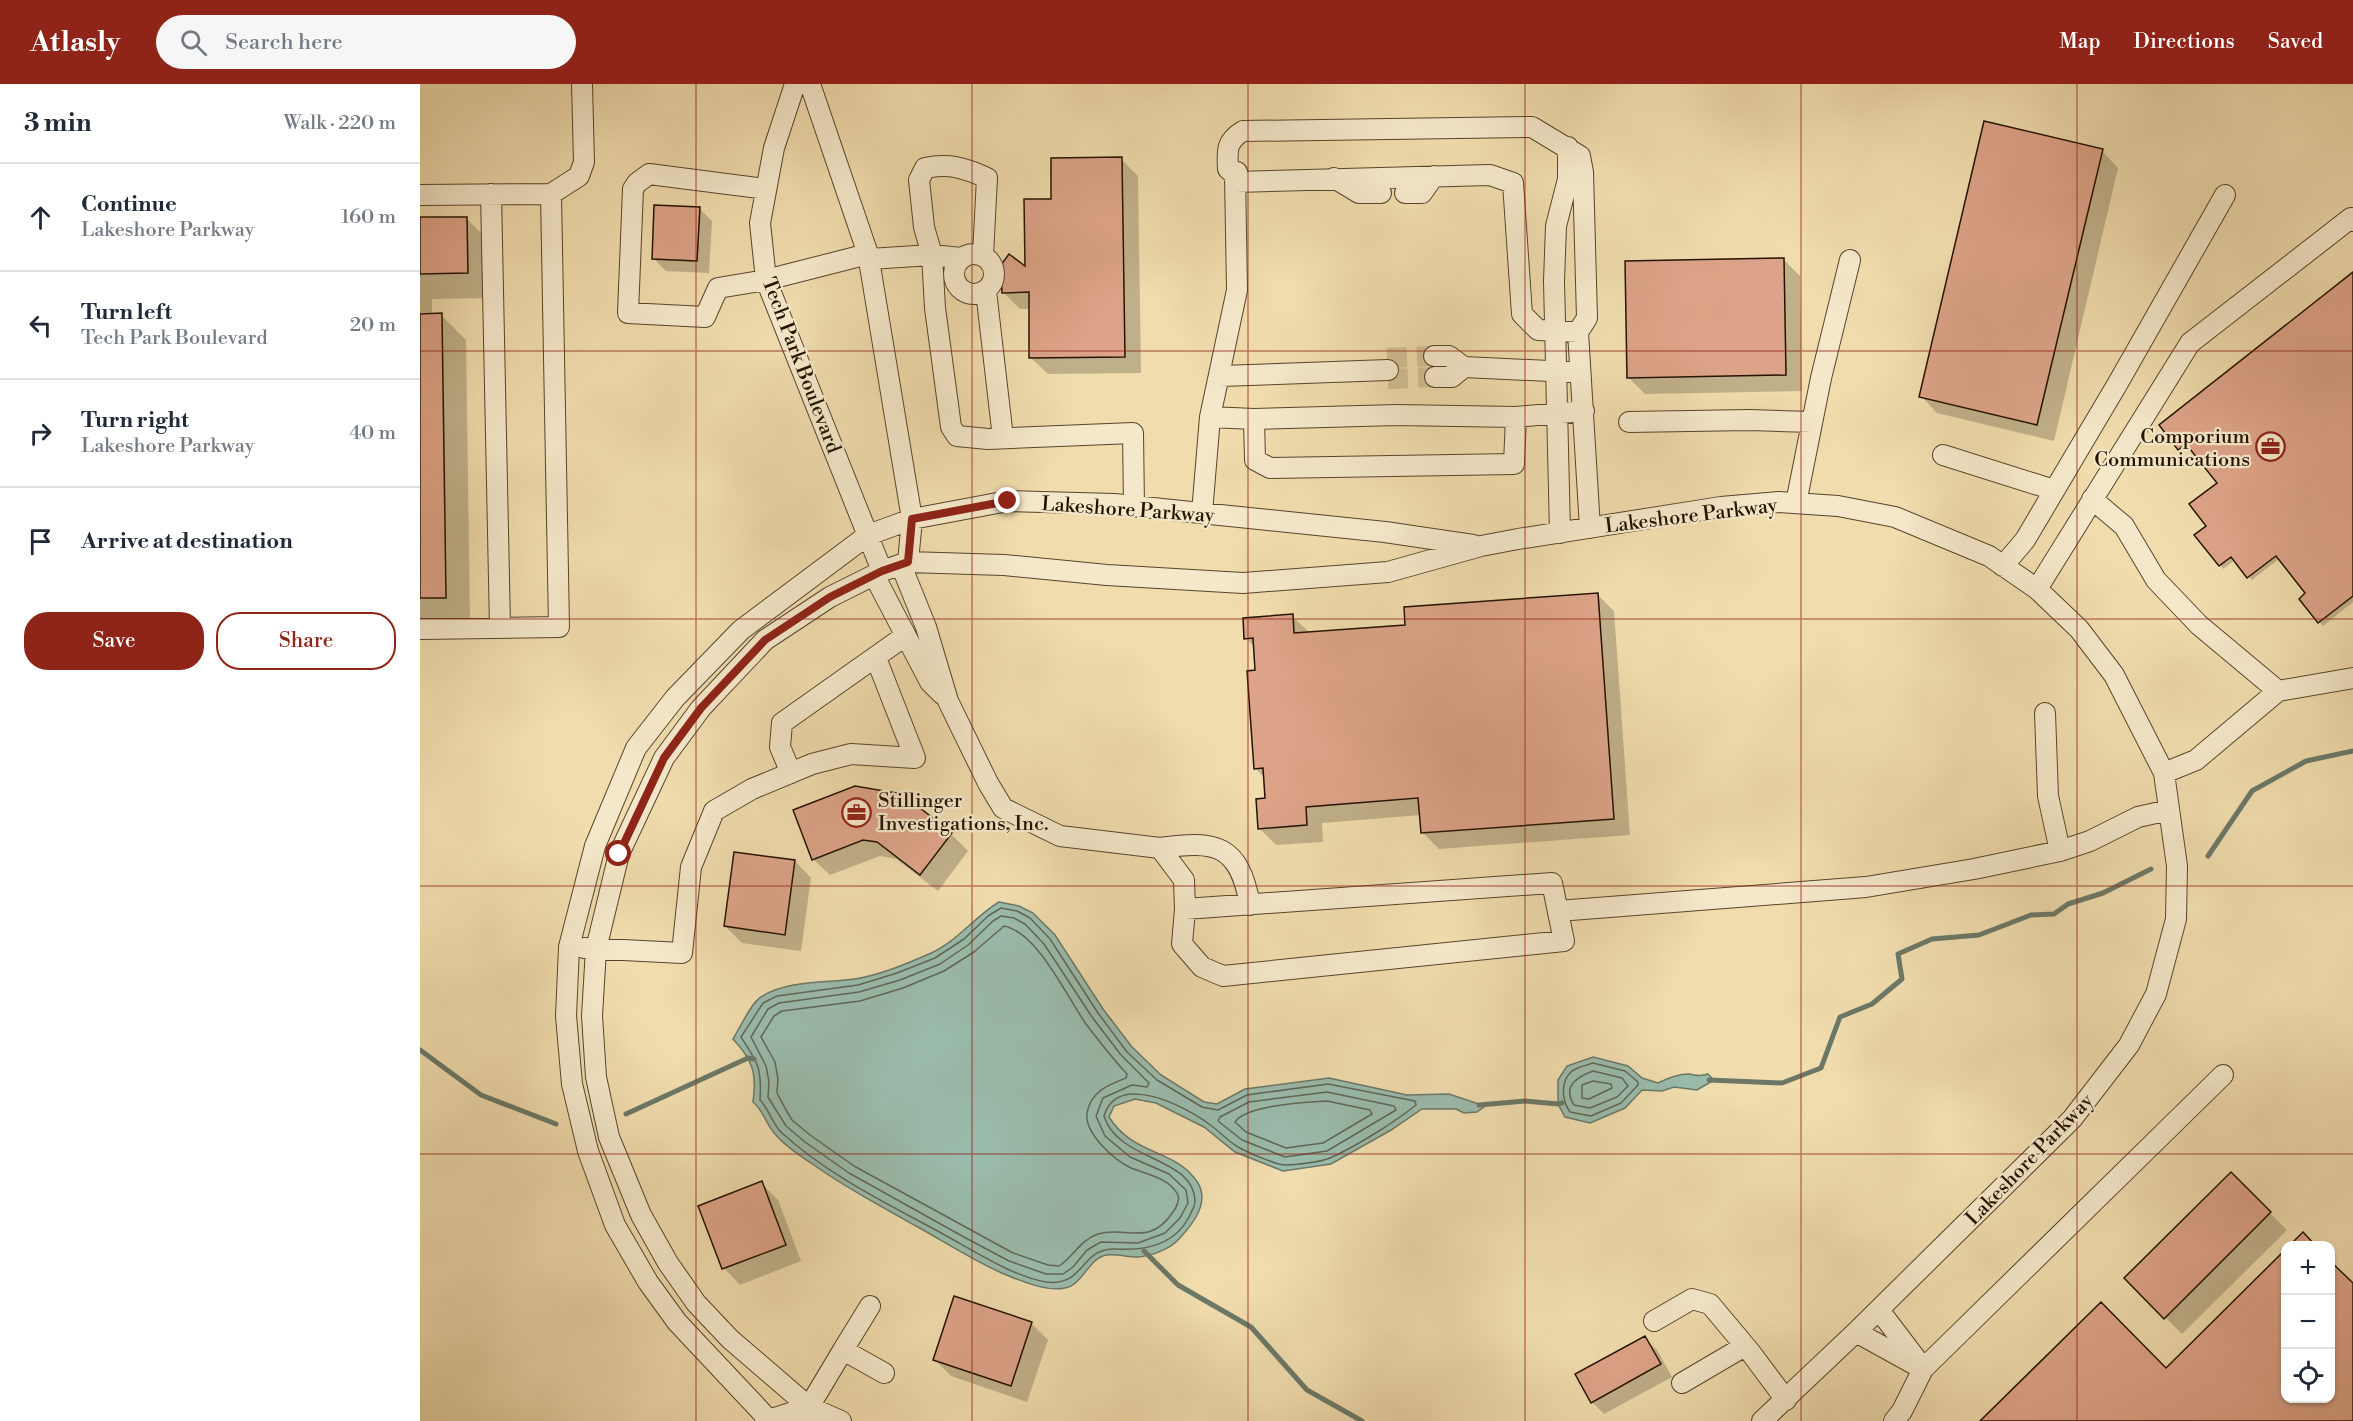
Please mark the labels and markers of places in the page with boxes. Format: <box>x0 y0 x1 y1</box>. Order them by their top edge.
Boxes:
place label: Comporium Communications <box>2094 425 2250 473</box>
office icon: Comporium Communications <box>2255 431 2287 463</box>
place label: Stillinger Investigations, Inc. <box>878 789 1049 837</box>
office icon: Stillinger Investigations, Inc. <box>841 796 873 828</box>

